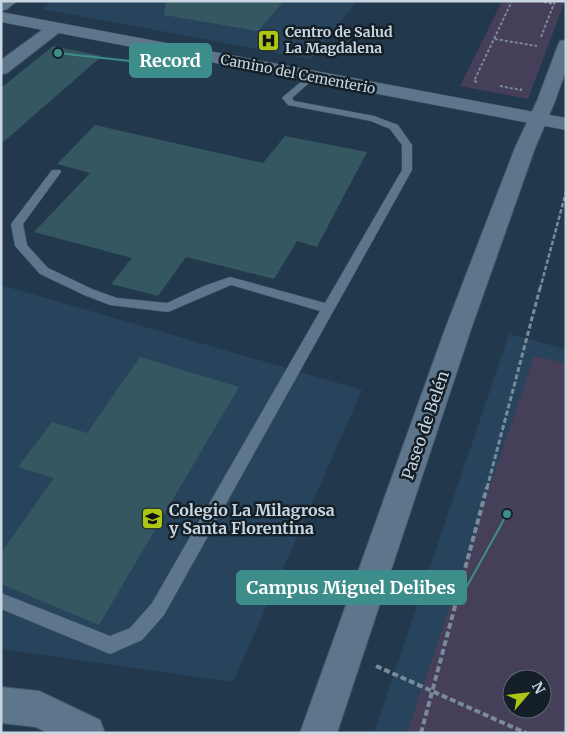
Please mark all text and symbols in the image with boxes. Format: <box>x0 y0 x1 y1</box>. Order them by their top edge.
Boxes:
place label: Centro de Salud La Magdalena <box>285 23 393 57</box>
hospital icon: Centro de Salud La Magdalena <box>257 28 281 52</box>
callout: Record <box>130 44 211 77</box>
text: Record <box>139 49 201 72</box>
street label: Camino del Cementerio <box>219 50 377 98</box>
street label: Paseo de Belén <box>397 368 453 482</box>
place label: Colegio La Milagrosa y Santa Florentina <box>169 500 335 538</box>
school or university icon: Colegio La Milagrosa y Santa Florentina <box>141 507 165 531</box>
callout: Campus Miguel Delibes <box>237 571 466 604</box>
text: Campus Miguel Delibes <box>247 576 455 599</box>
north arrow <box>502 669 552 719</box>
text: N <box>528 679 549 697</box>

